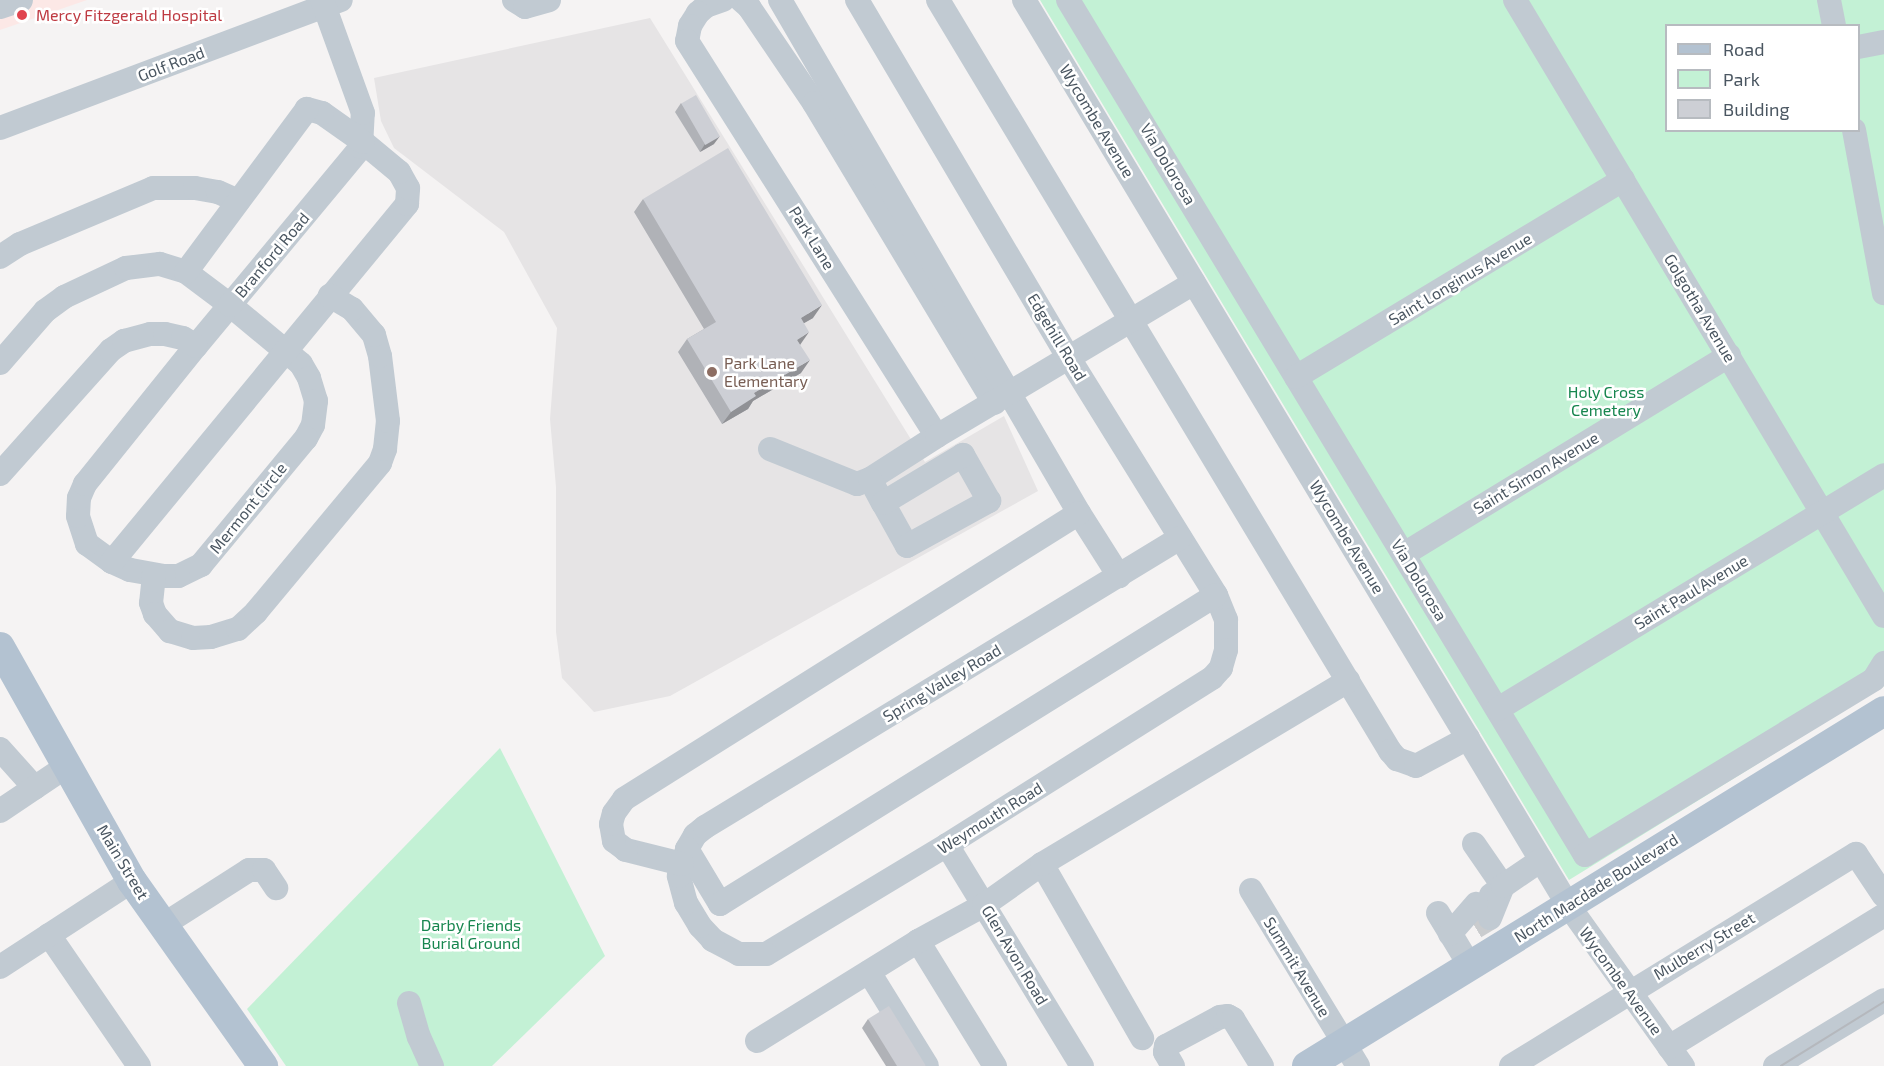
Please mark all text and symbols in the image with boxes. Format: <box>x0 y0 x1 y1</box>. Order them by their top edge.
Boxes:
place label: Mercy Fitzgerald Hospital <box>36 5 222 25</box>
marker: Mercy Fitzgerald Hospital <box>13 6 31 24</box>
legend <box>1665 24 1860 132</box>
text: Road <box>1723 38 1764 60</box>
street label: Golf Road <box>135 42 207 86</box>
street label: Wycombe Avenue <box>1055 61 1139 181</box>
text: Park <box>1723 68 1760 90</box>
text: Building <box>1723 98 1790 120</box>
street label: Via Dolorosa <box>1136 120 1200 208</box>
street label: Park Lane <box>785 203 839 273</box>
street label: Branford Road <box>231 208 313 302</box>
street label: Saint Longinus Avenue <box>1385 229 1535 329</box>
street label: Golgotha Avenue <box>1660 250 1740 366</box>
street label: Edgehill Road <box>1023 290 1091 384</box>
place label: Park Lane Elementary <box>724 353 808 391</box>
marker: Park Lane Elementary <box>705 365 719 379</box>
park label: Holy Cross Cemetery <box>1568 382 1644 420</box>
street label: Saint Simon Avenue <box>1470 428 1602 518</box>
street label: Mermont Circle <box>205 459 291 557</box>
street label: Wycombe Avenue <box>1305 477 1389 597</box>
street label: Via Dolorosa <box>1387 536 1451 624</box>
street label: Saint Paul Avenue <box>1630 550 1752 634</box>
street label: Spring Valley Road <box>879 640 1005 726</box>
street label: Weymouth Road <box>934 778 1046 858</box>
street label: Main Street <box>93 821 153 903</box>
street label: North Macdade Boulevard <box>1511 830 1681 946</box>
street label: Glen Avon Road <box>978 902 1052 1008</box>
street label: Mulberry Street <box>1650 908 1758 984</box>
street label: Summit Avenue <box>1260 913 1334 1021</box>
park label: Darby Friends Burial Ground <box>421 915 521 953</box>
street label: Wycombe Avenue <box>1575 923 1667 1039</box>

